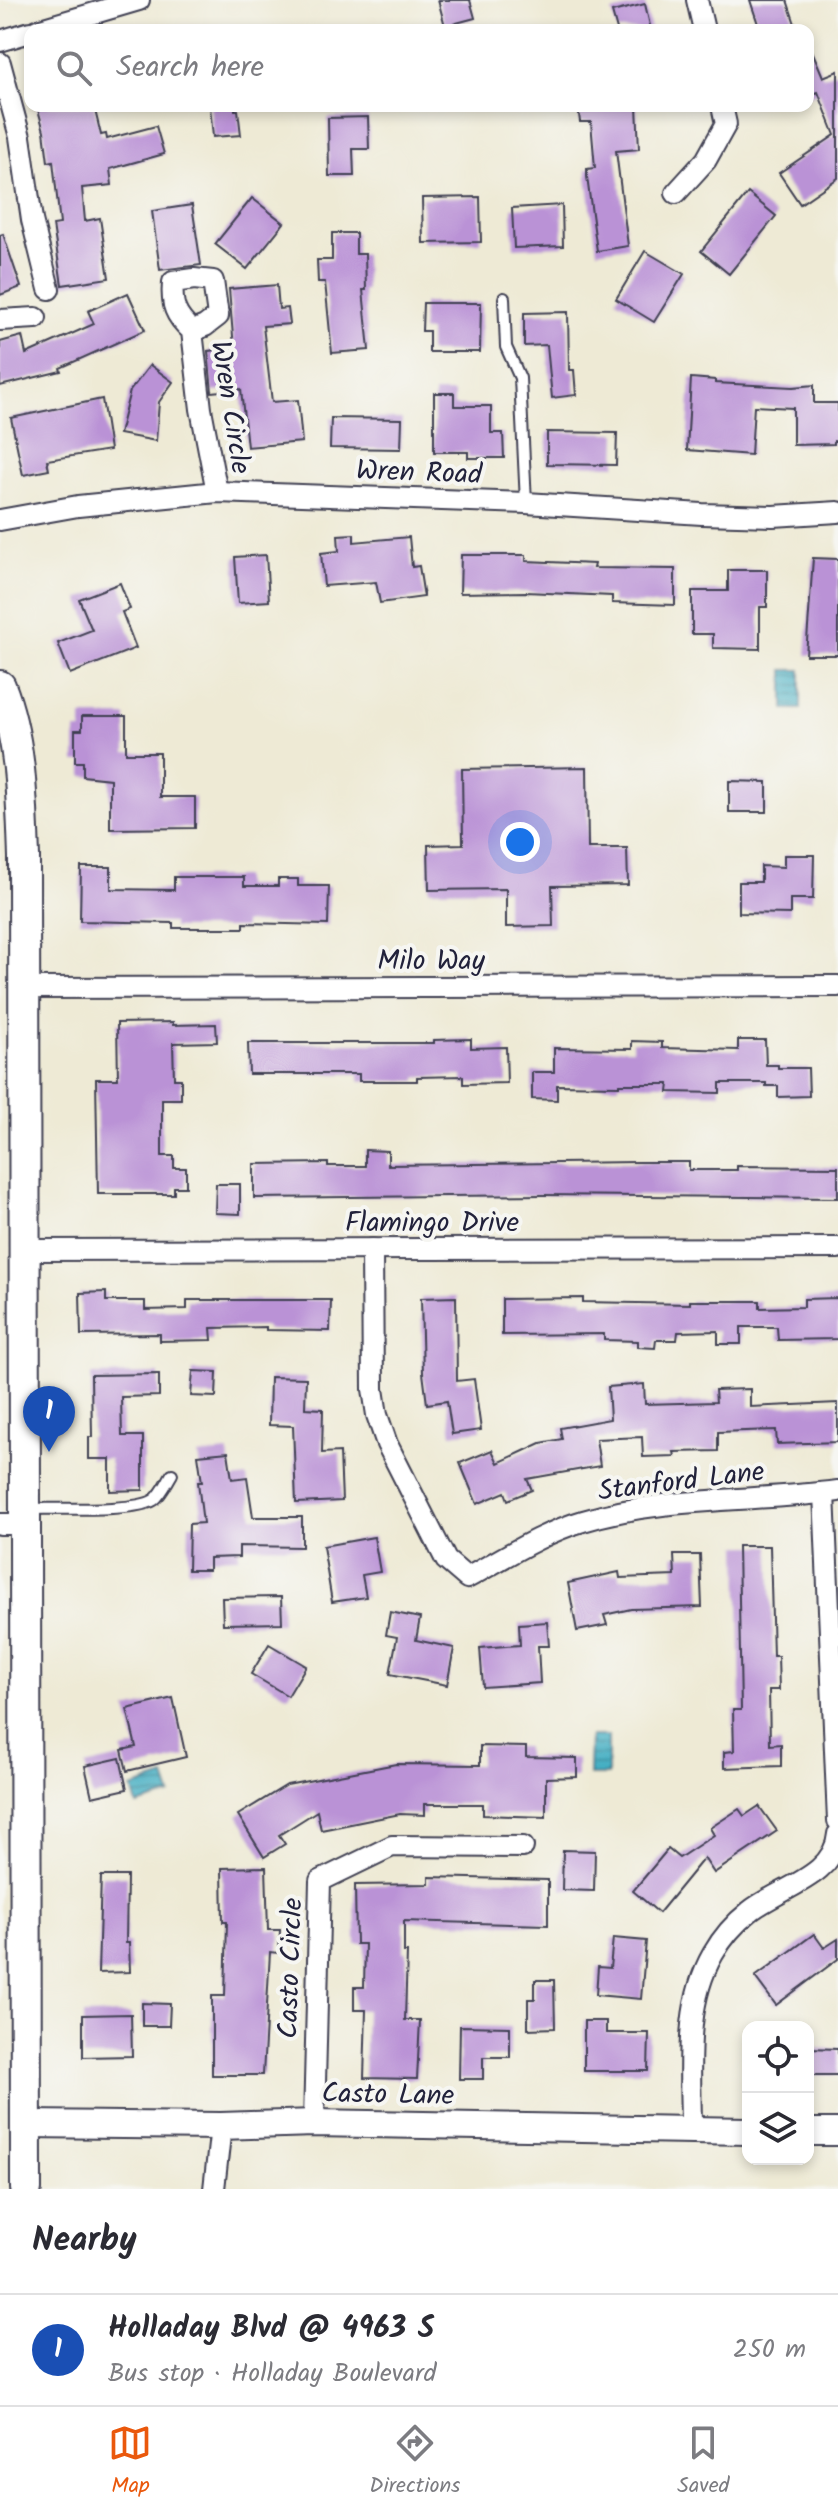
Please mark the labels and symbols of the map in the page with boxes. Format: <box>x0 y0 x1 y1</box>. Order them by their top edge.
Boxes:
street label: Wren Circle <box>197 337 262 478</box>
street label: Wren Road <box>355 449 484 498</box>
your location <box>500 822 540 862</box>
street label: Milo Way <box>377 939 486 984</box>
street label: Flamingo Drive <box>345 1201 519 1246</box>
pin: 1 <box>23 1386 75 1452</box>
street label: Stanford Lane <box>595 1450 768 1515</box>
street label: Casto Circle <box>267 1896 316 2039</box>
street label: Casto Lane <box>321 2072 455 2119</box>

